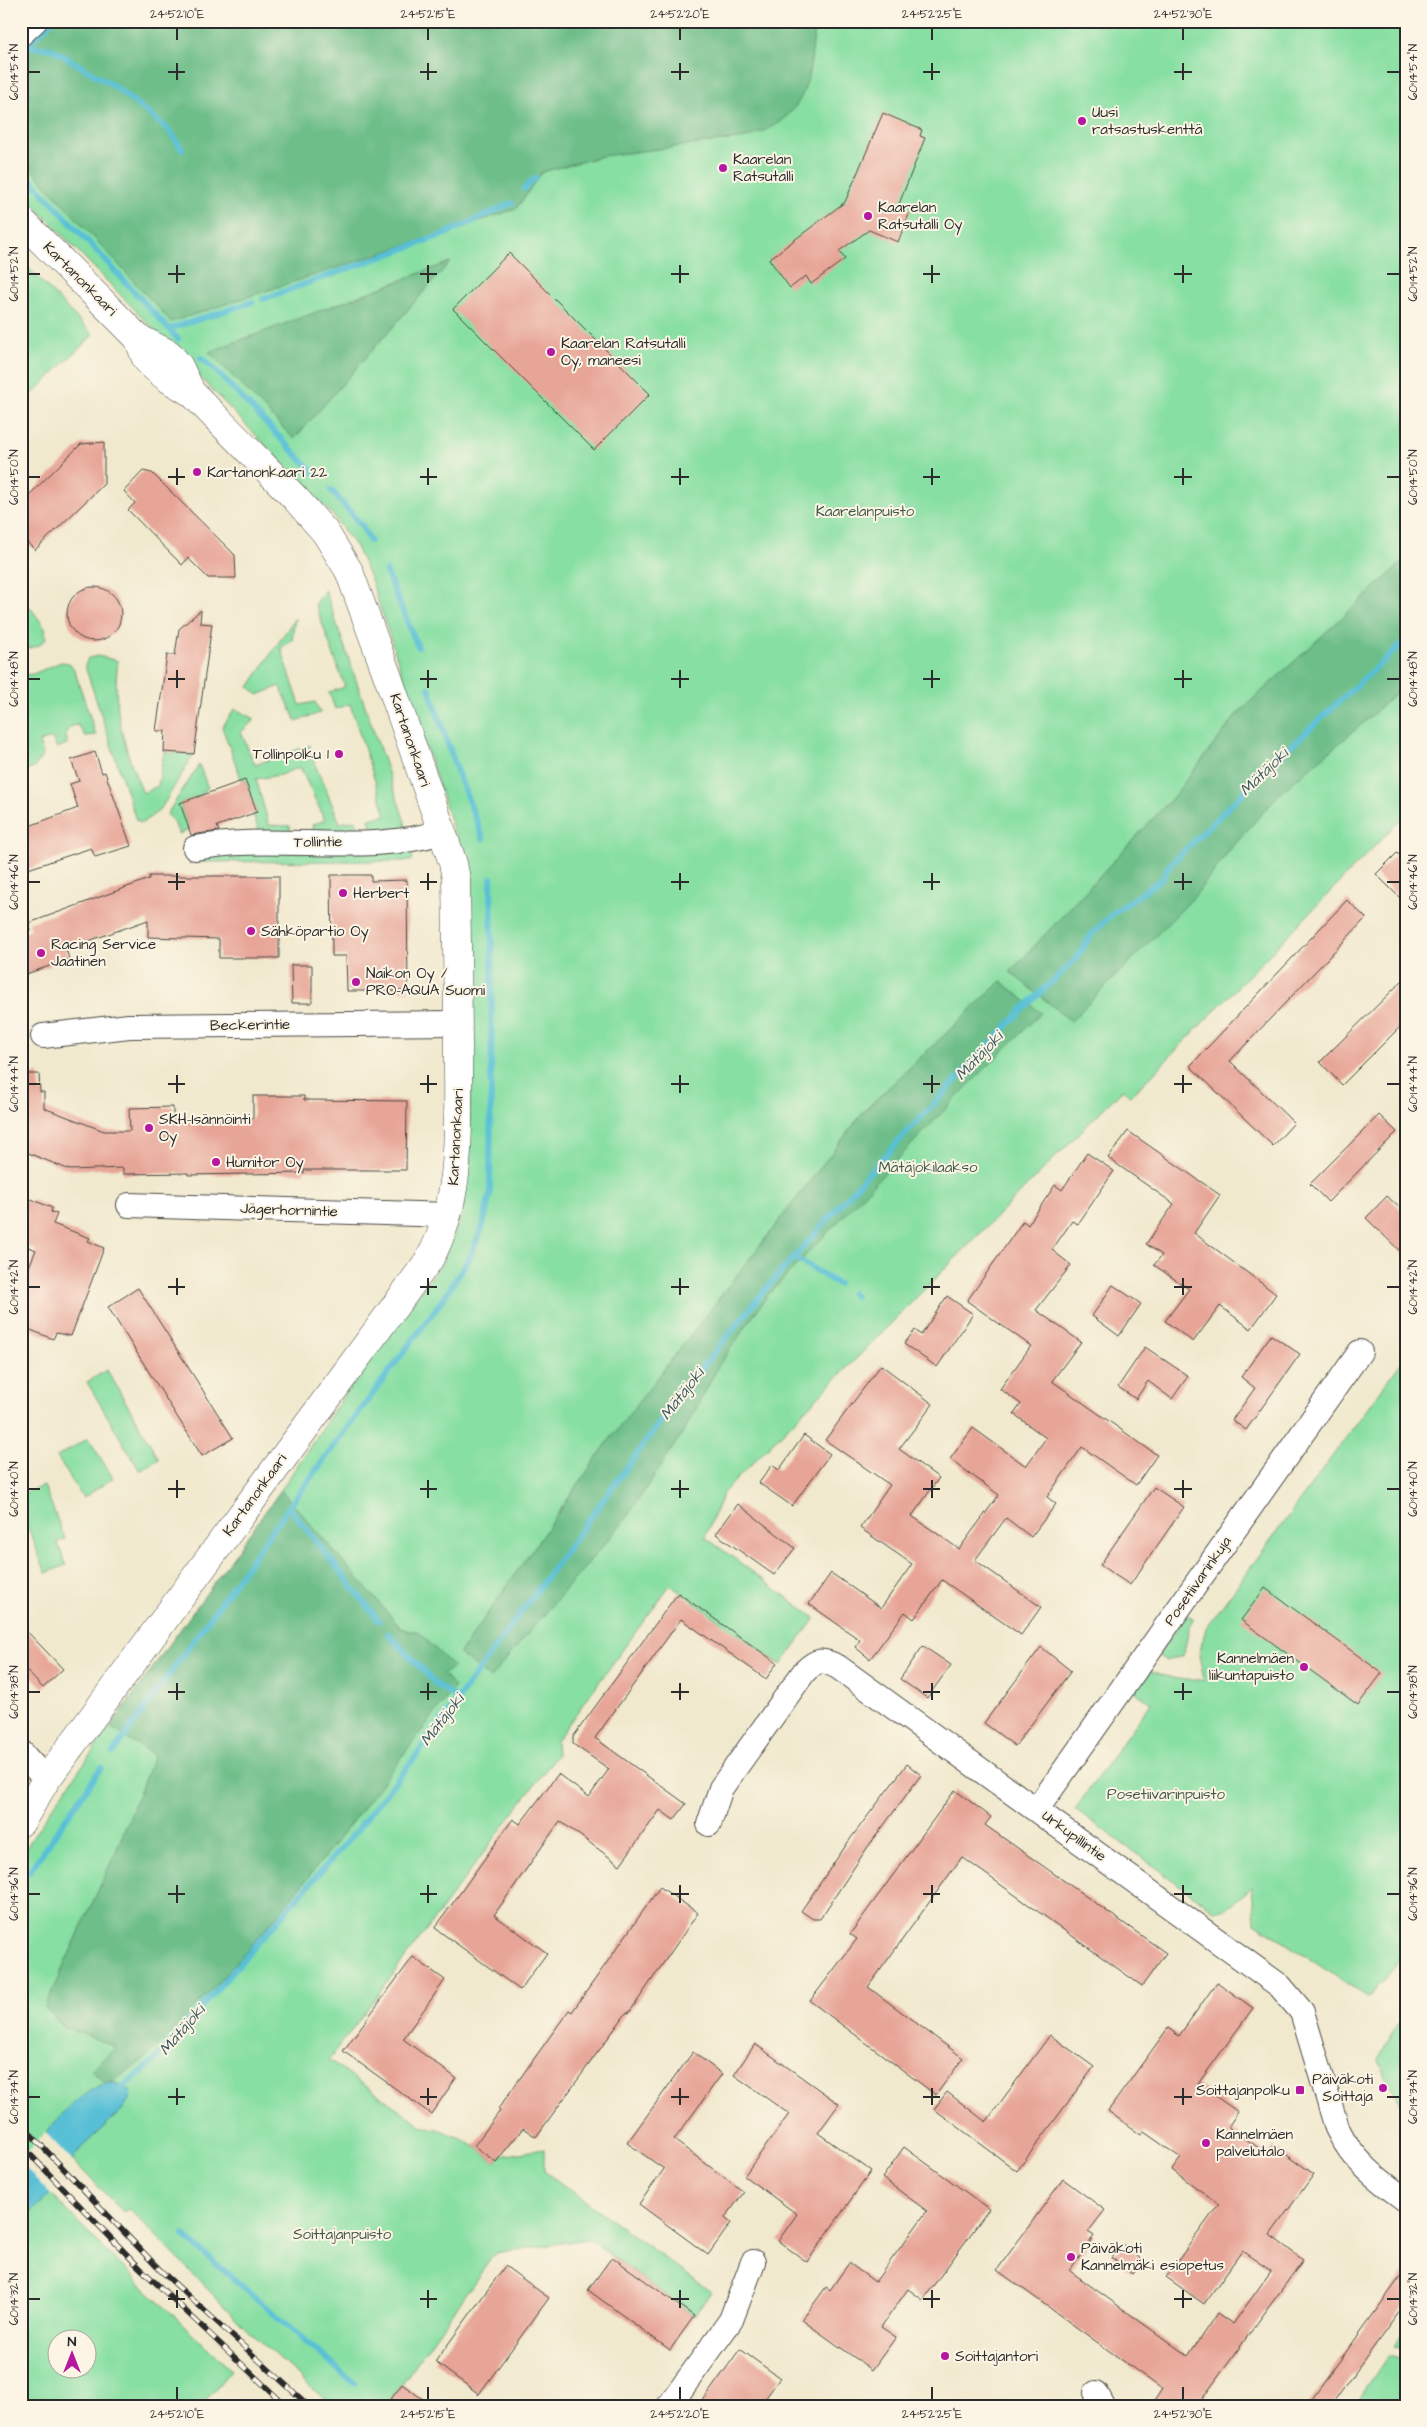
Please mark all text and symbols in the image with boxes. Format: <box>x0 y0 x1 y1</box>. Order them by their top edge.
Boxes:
text: 24°52'10"E <box>150 6 204 23</box>
text: 24°52'15"E <box>401 6 455 23</box>
text: 24°52'20"E <box>650 6 710 23</box>
text: 24°52'25"E <box>902 6 962 23</box>
text: 24°52'30"E <box>1154 6 1212 23</box>
text: 60°14'54"N <box>6 43 23 100</box>
text: 60°14'54"N <box>1405 43 1422 100</box>
place label: Uusi ratsastuskenttä <box>1092 102 1203 140</box>
marker: Uusi ratsastuskenttä <box>1076 115 1088 127</box>
place label: Kaarelan Ratsutalli <box>733 149 794 187</box>
marker: Kaarelan Ratsutalli <box>717 162 729 174</box>
place label: Kaarelan Ratsutalli Oy <box>878 197 963 236</box>
marker: Kaarelan Ratsutalli Oy <box>862 210 874 222</box>
street label: Kartanonkaari <box>38 237 122 321</box>
text: 60°14'52"N <box>6 246 23 302</box>
text: 60°14'52"N <box>1405 246 1422 302</box>
place label: Kaarelan Ratsutalli Oy, maneesi <box>561 333 686 372</box>
marker: Kaarelan Ratsutalli Oy, maneesi <box>545 346 557 358</box>
text: 60°14'50"N <box>6 449 23 505</box>
text: 60°14'50"N <box>1405 449 1422 505</box>
place label: Kartanonkaari 22 <box>207 462 328 483</box>
marker: Kartanonkaari 22 <box>191 466 203 478</box>
park label: Kaarelanpuisto <box>816 501 915 522</box>
text: 60°14'48"N <box>6 651 23 707</box>
text: 60°14'48"N <box>1405 651 1422 707</box>
street label: Kartanonkaari <box>384 691 436 790</box>
water label: Mätäjoki <box>1235 741 1295 801</box>
place label: Tollinpolku 1 <box>253 744 329 765</box>
marker: Tollinpolku 1 <box>333 748 345 760</box>
street label: Tollintie <box>293 831 343 853</box>
text: 60°14'46"N <box>6 854 23 910</box>
text: 60°14'46"N <box>1405 854 1422 910</box>
place label: Herbert <box>353 883 409 904</box>
marker: Herbert <box>337 887 349 899</box>
place label: Sähköpartio Oy <box>261 921 369 943</box>
marker: Sähköpartio Oy <box>245 925 257 937</box>
place label: Racing Service Jaatinen <box>51 934 156 972</box>
marker: Racing Service Jaatinen <box>35 947 47 959</box>
place label: Naikon Oy / PRO-AQUA Suomi <box>366 963 486 1001</box>
marker: Naikon Oy / PRO-AQUA Suomi <box>350 976 362 988</box>
street label: Beckerintie <box>210 1014 290 1036</box>
water label: Mätäjoki <box>950 1025 1010 1085</box>
text: 60°14'44"N <box>6 1055 23 1112</box>
text: 60°14'44"N <box>1405 1055 1422 1112</box>
street label: Kartanonkaari <box>443 1087 469 1186</box>
place label: SKH-Isännöinti Oy <box>159 1109 251 1148</box>
marker: SKH-Isännöinti Oy <box>143 1122 155 1134</box>
place label: Humitor Oy <box>226 1152 304 1174</box>
marker: Humitor Oy <box>210 1156 222 1168</box>
park label: Mätäjokilaakso <box>878 1157 978 1178</box>
street label: Jägerhornintie <box>240 1198 338 1223</box>
text: 60°14'42"N <box>6 1259 23 1314</box>
text: 60°14'42"N <box>1405 1259 1422 1314</box>
water label: Mätäjoki <box>655 1362 711 1424</box>
street label: Kartanonkaari <box>218 1449 292 1540</box>
text: 60°14'40"N <box>6 1461 23 1517</box>
text: 60°14'40"N <box>1405 1461 1422 1517</box>
street label: Posetiivarinkuja <box>1159 1532 1237 1630</box>
place label: Kannelmäen liikuntapuisto <box>1209 1648 1295 1686</box>
marker: Kannelmäen liikuntapuisto <box>1298 1661 1310 1673</box>
text: 60°14'38"N <box>6 1665 23 1719</box>
text: 60°14'38"N <box>1405 1665 1422 1719</box>
water label: Mätäjoki <box>415 1688 471 1750</box>
park label: Posetiivarinpuisto <box>1107 1784 1226 1805</box>
street label: Urkupillintie <box>1037 1805 1111 1867</box>
text: 60°14'36"N <box>6 1867 23 1921</box>
text: 60°14'36"N <box>1405 1867 1422 1921</box>
water label: Mätäjoki <box>154 1998 212 2060</box>
place label: Päiväkoti Soittaja <box>1312 2069 1374 2107</box>
text: 60°14'34"N <box>6 2070 23 2124</box>
text: 60°14'34"N <box>1405 2070 1422 2124</box>
place label: Soittajanpolku <box>1196 2080 1290 2101</box>
marker: Päiväkoti Soittaja <box>1377 2082 1389 2094</box>
marker: Soittajanpolku <box>1294 2084 1306 2096</box>
place label: Kannelmäen palvelutalo <box>1216 2124 1294 2162</box>
marker: Kannelmäen palvelutalo <box>1200 2137 1212 2149</box>
park label: Soittajanpuisto <box>293 2224 392 2245</box>
place label: Päiväkoti Kannelmäki esiopetus <box>1081 2238 1224 2276</box>
marker: Päiväkoti Kannelmäki esiopetus <box>1065 2251 1077 2263</box>
text: 60°14'32"N <box>6 2272 23 2325</box>
text: 60°14'32"N <box>1405 2272 1422 2325</box>
north arrow <box>48 2330 98 2380</box>
text: N <box>68 2332 77 2352</box>
place label: Soittajantori <box>955 2346 1039 2367</box>
marker: Soittajantori <box>939 2350 951 2362</box>
text: 24°52'10"E <box>150 2406 204 2423</box>
text: 24°52'15"E <box>401 2406 455 2423</box>
text: 24°52'20"E <box>650 2406 710 2423</box>
text: 24°52'25"E <box>902 2406 962 2423</box>
text: 24°52'30"E <box>1154 2406 1212 2423</box>

